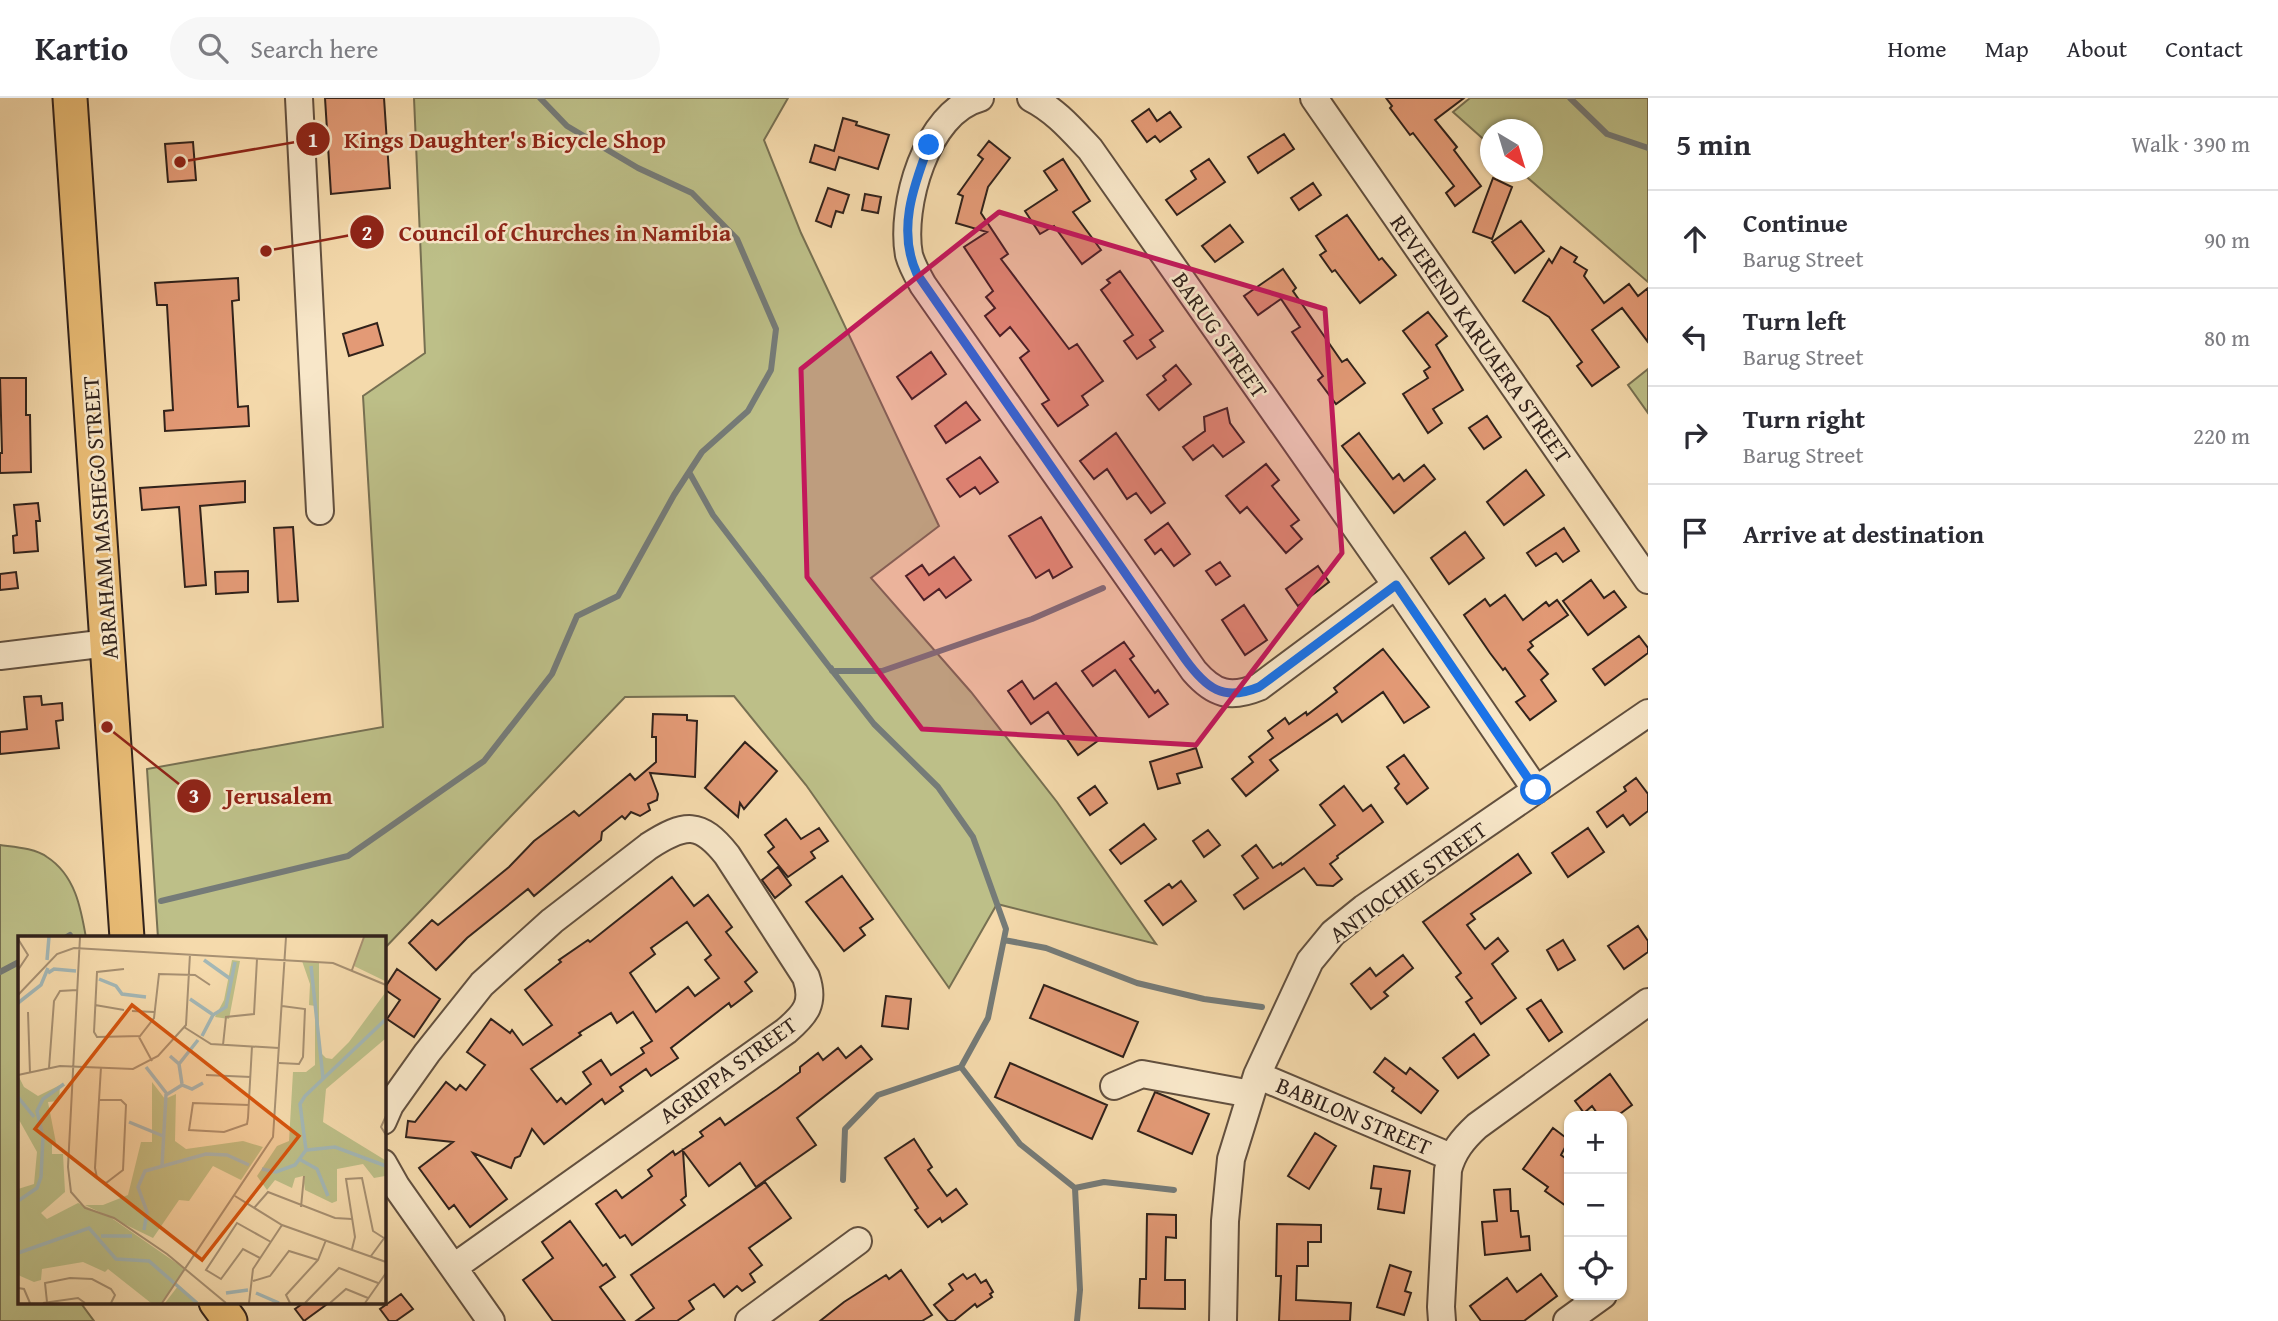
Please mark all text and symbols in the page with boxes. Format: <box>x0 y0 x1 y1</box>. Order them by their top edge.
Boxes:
search box <box>170 17 660 80</box>
text: Kartio <box>35 24 128 72</box>
icon: search <box>194 29 232 67</box>
text: Search here <box>250 29 379 68</box>
text: Home <box>1888 31 1947 66</box>
text: Map <box>1985 31 2029 66</box>
text: About <box>2067 31 2127 66</box>
text: Contact <box>2165 31 2243 66</box>
callout: Kings Daughter's Bicycle Shop <box>295 117 680 162</box>
north arrow <box>1480 119 1543 182</box>
text: Kings Daughter's Bicycle Shop <box>344 122 666 157</box>
text: 5 min <box>1676 122 1751 166</box>
text: 1 <box>308 124 318 155</box>
text: Walk · 390 m <box>2131 127 2250 160</box>
route end <box>913 129 944 160</box>
text: Continue <box>1743 203 1848 242</box>
street label: REVEREND KARUAERA STREET <box>1383 208 1580 470</box>
callout: Council of Churches in Namibia <box>349 210 745 255</box>
text: Council of Churches in Namibia <box>399 215 732 250</box>
text: 2 <box>362 217 372 248</box>
icon: ahead <box>1676 220 1714 258</box>
text: 90 m <box>2204 223 2250 256</box>
text: Barug Street <box>1743 242 1864 275</box>
street label: BARUG STREET <box>1165 265 1276 405</box>
text: Turn left <box>1743 301 1846 340</box>
icon: left <box>1676 318 1714 356</box>
text: 80 m <box>2204 321 2250 354</box>
text: Barug Street <box>1743 340 1864 373</box>
street label: ABRAHAM MASHEGO STREET <box>73 375 126 661</box>
text: Turn right <box>1743 399 1865 438</box>
icon: right <box>1676 416 1714 454</box>
text: 220 m <box>2193 419 2250 452</box>
text: Barug Street <box>1743 438 1864 471</box>
icon: arrive <box>1676 514 1714 552</box>
text: Arrive at destination <box>1743 514 1984 553</box>
callout: Jerusalem <box>177 773 347 818</box>
route start <box>1520 774 1551 805</box>
text: Jerusalem <box>221 778 333 813</box>
text: 3 <box>189 780 199 811</box>
street label: ANTIOCHIE STREET <box>1322 813 1494 950</box>
inset map <box>18 936 385 1304</box>
street label: AGRIPPA STREET <box>652 1008 804 1131</box>
street label: BABILON STREET <box>1271 1068 1437 1163</box>
map controls <box>1564 1111 1627 1300</box>
button: + <box>1564 1111 1627 1174</box>
button: − <box>1564 1174 1627 1237</box>
button: locate <box>1564 1237 1627 1300</box>

